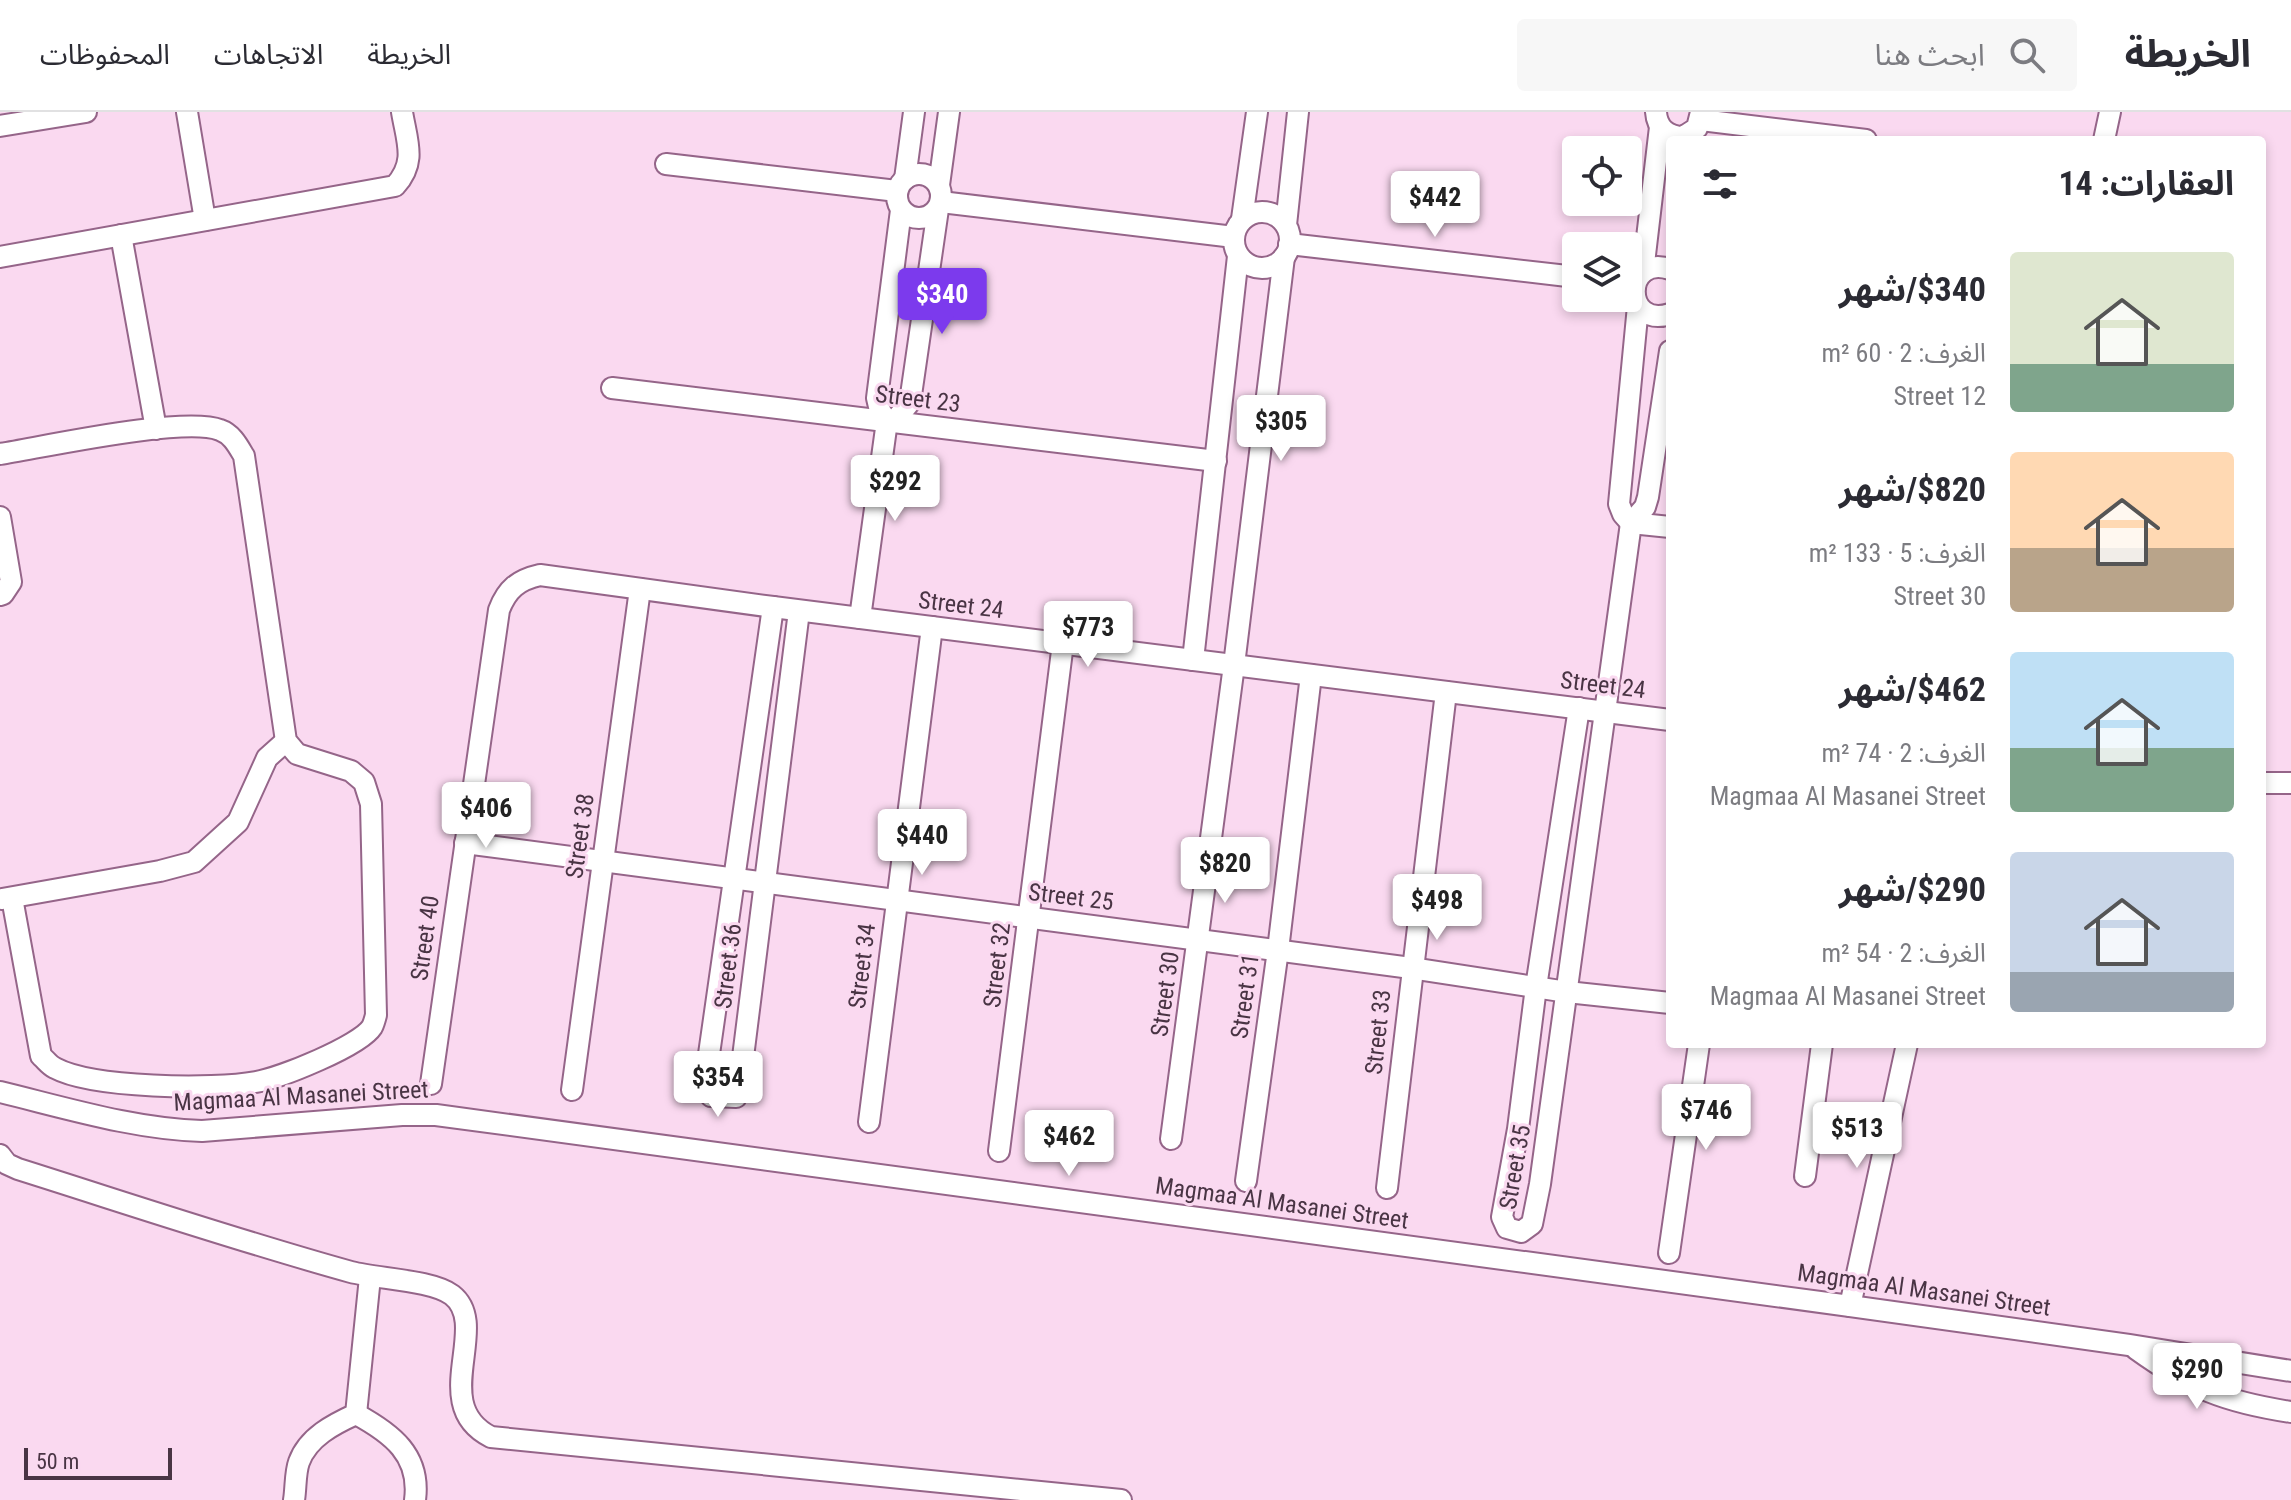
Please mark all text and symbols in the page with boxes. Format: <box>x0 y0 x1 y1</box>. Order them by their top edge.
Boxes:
search box <box>1517 19 2077 91</box>
text: الخريطة <box>2125 32 2251 76</box>
icon: search <box>2005 33 2049 77</box>
text: ابحث هنا <box>1875 37 1985 72</box>
text: المحفوظات <box>40 38 170 71</box>
text: الاتجاهات <box>214 38 323 71</box>
text: الخريطة <box>367 38 451 71</box>
map controls <box>1562 136 1642 312</box>
button: locate <box>1562 136 1642 216</box>
icon: filters <box>1698 162 1742 206</box>
text: العقارات: 14 <box>2058 163 2234 203</box>
pin: $442 <box>1388 171 1482 239</box>
text: $442 <box>1409 182 1461 212</box>
button: layers <box>1562 232 1642 312</box>
pin: $340 <box>895 268 989 336</box>
text: $340/شهر <box>1839 269 1986 309</box>
text: $340 <box>916 279 968 309</box>
icon: home <box>2074 284 2170 380</box>
text: الغرف: 2 · 60 m² <box>1821 338 1986 368</box>
street label: Street 23 <box>874 380 962 418</box>
text: Street 12 <box>1893 381 1986 411</box>
pin: $305 <box>1234 395 1328 463</box>
text: $305 <box>1255 406 1307 436</box>
pin: $292 <box>848 455 942 523</box>
text: $292 <box>869 466 921 496</box>
text: $820/شهر <box>1839 469 1986 509</box>
icon: home <box>2074 484 2170 580</box>
text: الغرف: 5 · 133 m² <box>1809 538 1986 568</box>
text: Street 30 <box>1893 581 1986 611</box>
street label: Street 24 <box>917 586 1005 624</box>
pin: $773 <box>1041 601 1135 669</box>
text: $773 <box>1062 612 1114 642</box>
street label: Street 24 <box>1559 666 1647 704</box>
text: $462/شهر <box>1839 669 1986 709</box>
icon: home <box>2074 684 2170 780</box>
text: الغرف: 2 · 74 m² <box>1821 738 1986 768</box>
text: Magmaa Al Masanei Street <box>1710 781 1986 811</box>
pin: $406 <box>439 782 533 850</box>
street label: Street 38 <box>560 792 600 880</box>
text: $406 <box>460 793 512 823</box>
pin: $440 <box>875 809 969 877</box>
text: $440 <box>896 820 948 850</box>
pin: $820 <box>1178 837 1272 905</box>
text: $820 <box>1199 848 1251 878</box>
text: $290/شهر <box>1839 869 1986 909</box>
pin: $498 <box>1390 874 1484 942</box>
street label: Street 25 <box>1027 878 1115 916</box>
icon: home <box>2074 884 2170 980</box>
text: $498 <box>1411 885 1463 915</box>
street label: Street 40 <box>405 894 445 982</box>
street label: Street 32 <box>978 921 1016 1009</box>
street label: Street 36 <box>709 922 747 1010</box>
street label: Street 34 <box>843 922 881 1010</box>
text: الغرف: 2 · 54 m² <box>1821 938 1986 968</box>
street label: Street 30 <box>1145 950 1185 1038</box>
street label: Street 31 <box>1225 952 1265 1040</box>
text: Magmaa Al Masanei Street <box>1710 981 1986 1011</box>
street label: Street 33 <box>1360 988 1396 1076</box>
pin: $354 <box>671 1051 765 1119</box>
text: $354 <box>692 1062 744 1092</box>
street label: Magmaa Al Masanei Street <box>173 1075 429 1117</box>
pin: $746 <box>1659 1084 1753 1152</box>
text: $746 <box>1680 1095 1732 1125</box>
pin: $513 <box>1810 1102 1904 1170</box>
pin: $462 <box>1022 1110 1116 1178</box>
text: $513 <box>1831 1113 1883 1143</box>
text: $462 <box>1043 1121 1095 1151</box>
street label: Street 35 <box>1494 1122 1536 1212</box>
street label: Magmaa Al Masanei Street <box>1154 1171 1410 1235</box>
street label: Magmaa Al Masanei Street <box>1796 1258 2052 1322</box>
pin: $290 <box>2150 1343 2244 1411</box>
text: $290 <box>2171 1354 2223 1384</box>
scale bar <box>24 1444 172 1480</box>
text: 50 m <box>36 1449 79 1474</box>

